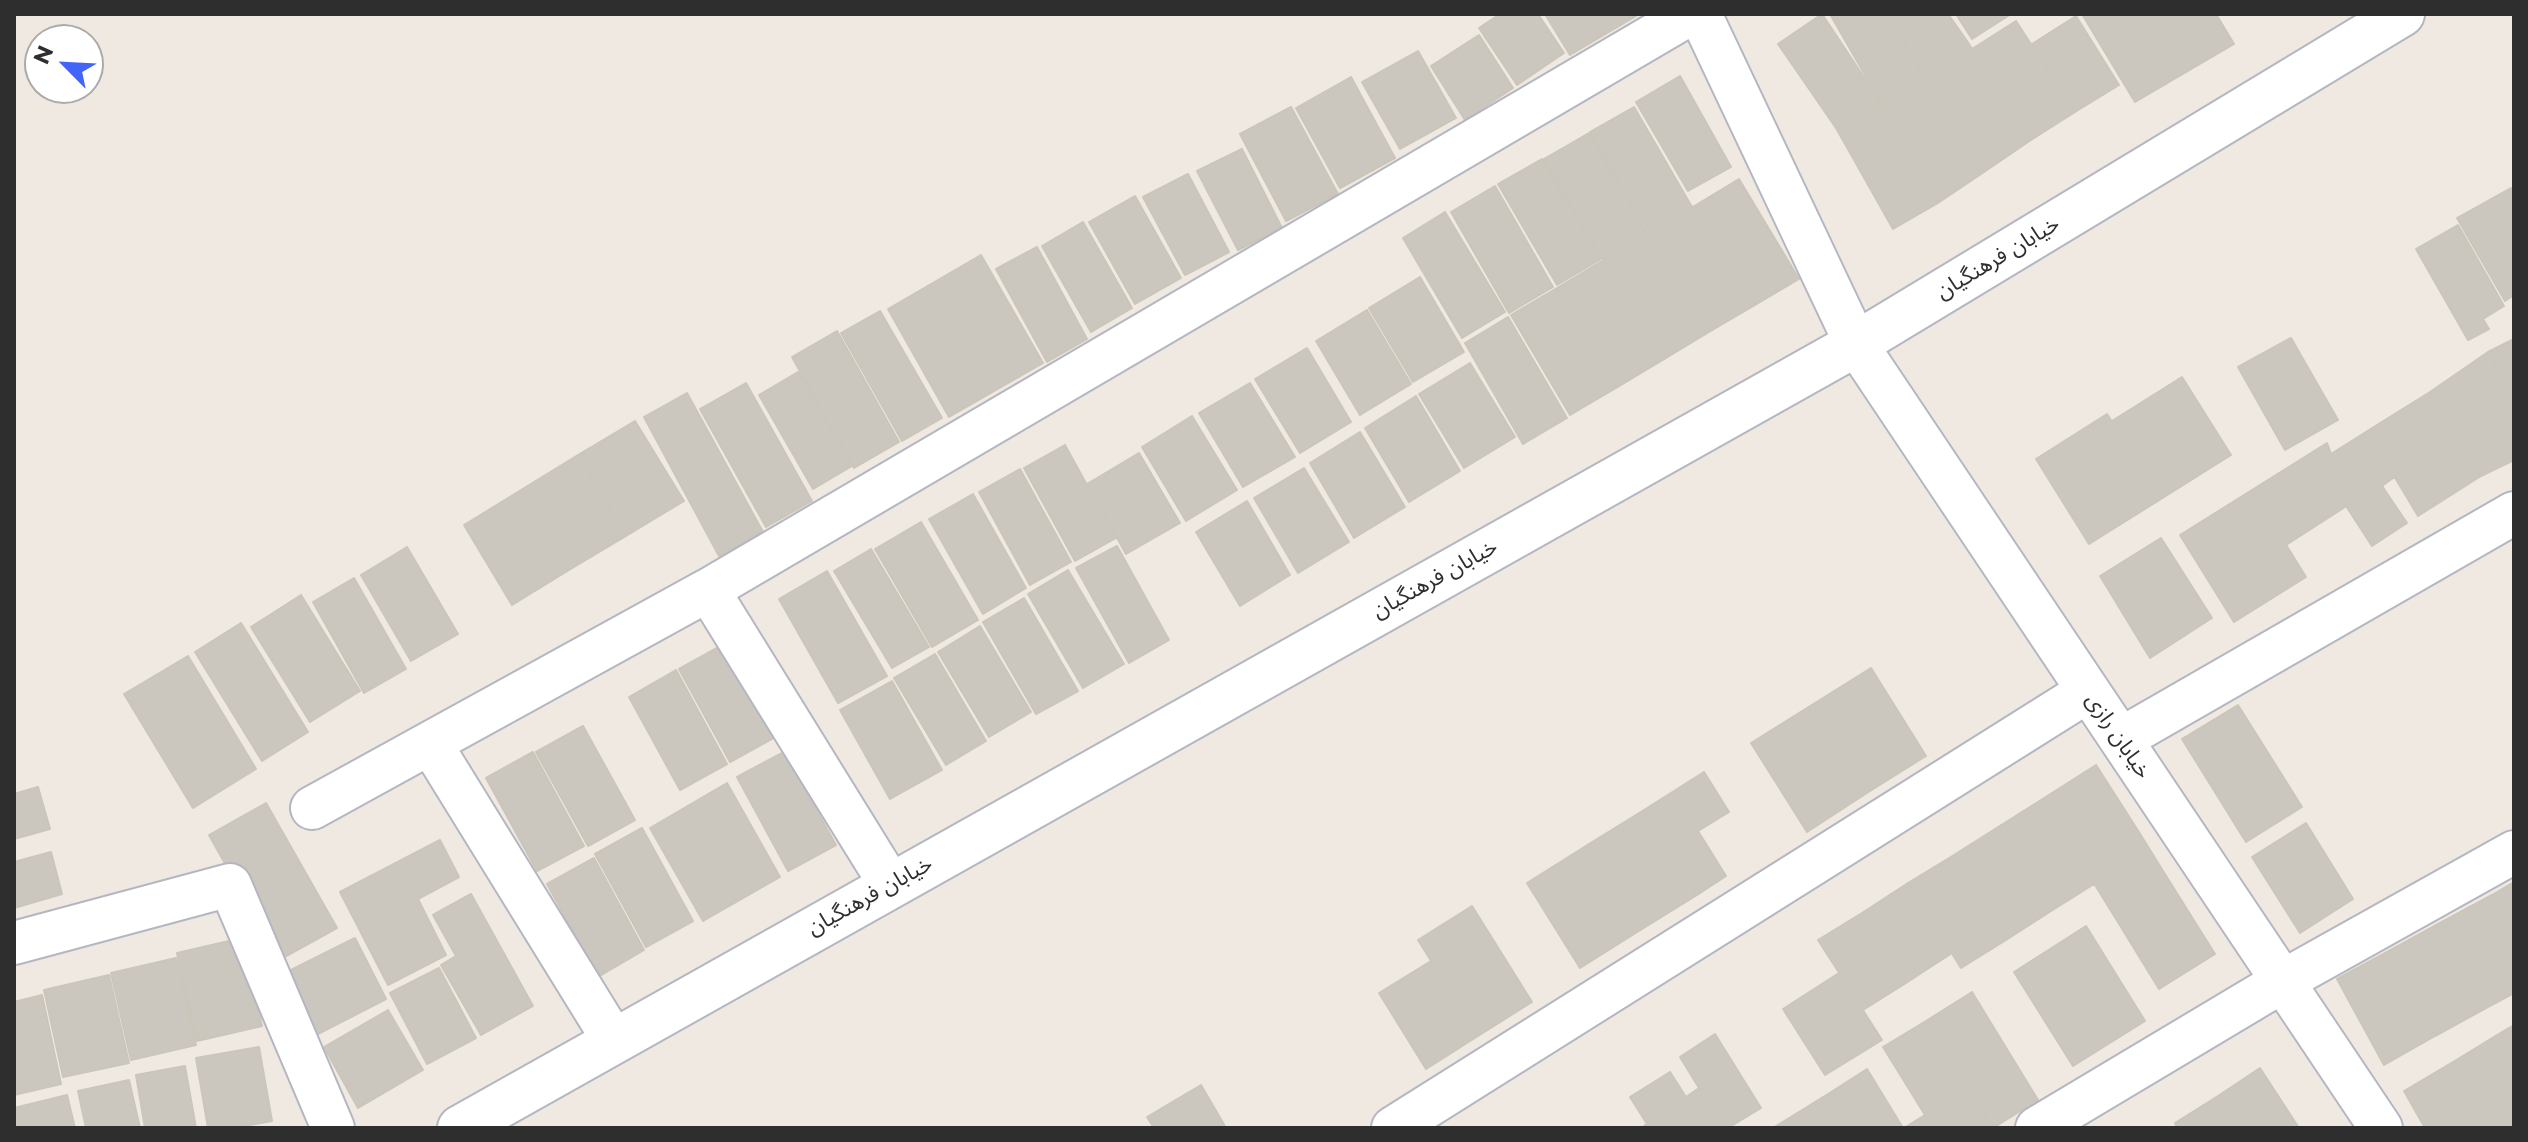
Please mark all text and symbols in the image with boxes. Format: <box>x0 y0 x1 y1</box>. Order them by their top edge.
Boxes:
north arrow <box>24 24 104 104</box>
text: N <box>27 41 59 68</box>
street label: خیابان فرهنگیان <box>1931 211 2065 305</box>
street label: خیابان فرهنگیان <box>1368 534 1502 624</box>
street label: خیابان رازی <box>2080 688 2156 784</box>
street label: خیابان فرهنگیان <box>803 851 937 941</box>

